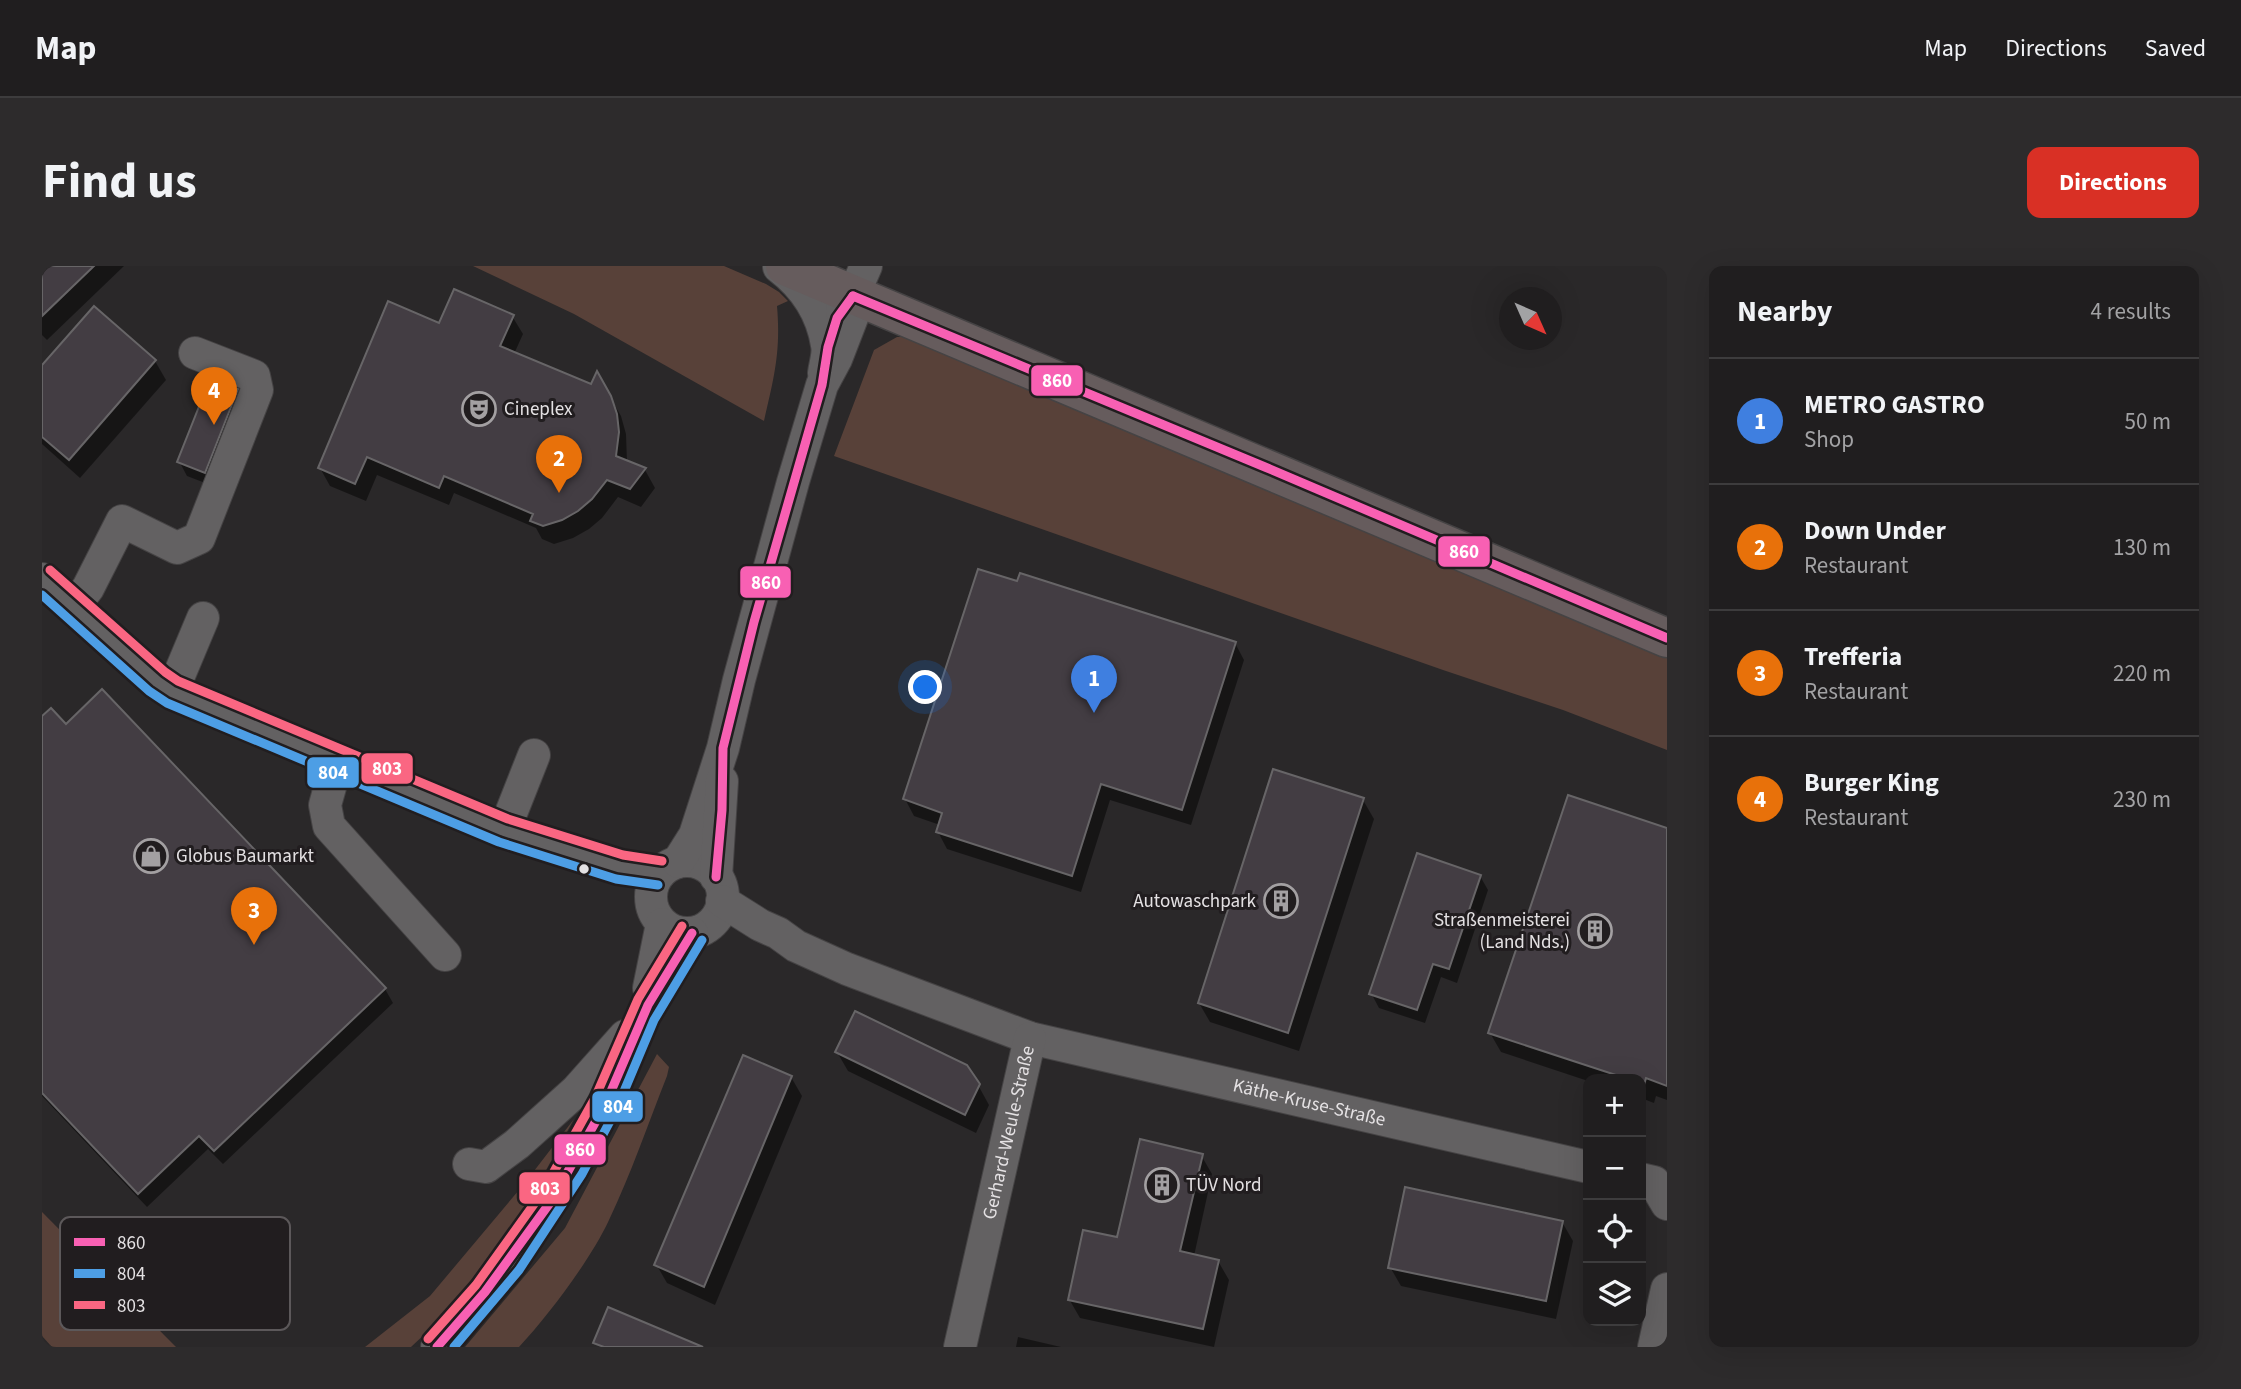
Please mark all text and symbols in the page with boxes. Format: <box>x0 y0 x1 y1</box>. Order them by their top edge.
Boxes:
text: Map <box>35 25 96 72</box>
text: Map <box>1924 31 1967 66</box>
text: Directions <box>2005 31 2107 66</box>
text: Saved <box>2145 31 2206 66</box>
text: Find us <box>42 147 197 217</box>
button: Directions <box>2027 147 2199 218</box>
north arrow <box>1499 287 1562 350</box>
text: Nearby <box>1737 290 1832 333</box>
text: 4 results <box>2091 295 2171 328</box>
line badge: 860 <box>1030 364 1084 397</box>
pin: 4 <box>191 367 237 425</box>
text: 860 <box>1042 368 1072 395</box>
text: METRO GASTRO <box>1804 386 1985 423</box>
theatre icon: Cineplex <box>460 390 498 428</box>
place label: Cineplex <box>504 396 573 423</box>
text: 1 <box>1754 405 1766 438</box>
text: 50 m <box>2124 405 2171 438</box>
text: Shop <box>1804 423 1854 456</box>
pin: 2 <box>536 435 582 493</box>
text: Down Under <box>1804 512 1946 549</box>
text: 2 <box>1754 531 1766 564</box>
text: 130 m <box>2113 531 2171 564</box>
line badge: 860 <box>1437 535 1491 568</box>
text: 860 <box>1449 539 1479 566</box>
text: Restaurant <box>1804 549 1908 582</box>
line badge: 860 <box>739 565 792 599</box>
text: 860 <box>751 570 781 597</box>
text: Trefferia <box>1804 638 1902 675</box>
pin: 1 <box>1071 655 1117 713</box>
text: 3 <box>1754 657 1766 690</box>
text: 220 m <box>2113 657 2171 690</box>
your location <box>908 670 942 704</box>
text: Restaurant <box>1804 675 1908 708</box>
line badge: 803 <box>360 752 414 785</box>
line badge: 804 <box>306 756 360 789</box>
text: 803 <box>372 756 402 783</box>
text: 804 <box>318 760 348 787</box>
text: Burger King <box>1804 764 1939 801</box>
text: 4 <box>1754 783 1766 816</box>
text: 230 m <box>2113 783 2171 816</box>
text: Restaurant <box>1804 801 1908 834</box>
shop icon: Globus Baumarkt <box>132 837 170 875</box>
place label: Globus Baumarkt <box>176 843 314 870</box>
unlabelled marker <box>577 862 591 876</box>
building icon: Autowaschpark <box>1262 882 1300 920</box>
pin: 3 <box>231 887 277 945</box>
place label: Autowaschpark <box>1133 888 1257 915</box>
place label: Straßenmeisterei (Land Nds.) <box>1434 907 1570 956</box>
building icon: Straßenmeisterei (Land Nds.) <box>1576 912 1614 950</box>
street label: Gerhard-Weule-Straße <box>976 1043 1041 1222</box>
street label: Käthe-Kruse-Straße <box>1230 1072 1388 1133</box>
map controls <box>1583 1074 1646 1326</box>
button: + <box>1583 1074 1646 1137</box>
line badge: 804 <box>591 1090 644 1123</box>
text: 804 <box>603 1094 633 1121</box>
line badge: 860 <box>553 1133 607 1166</box>
text: 860 <box>565 1137 595 1164</box>
button: − <box>1583 1137 1646 1200</box>
building icon: TÜV Nord <box>1143 1166 1181 1204</box>
line badge: 803 <box>518 1171 571 1205</box>
place label: TÜV Nord <box>1186 1172 1262 1199</box>
text: 803 <box>530 1176 560 1203</box>
button: locate <box>1583 1200 1646 1263</box>
legend <box>60 1217 290 1330</box>
text: 860 <box>117 1230 145 1257</box>
text: 804 <box>117 1261 145 1288</box>
button: layers <box>1583 1263 1646 1326</box>
text: 803 <box>117 1293 145 1320</box>

